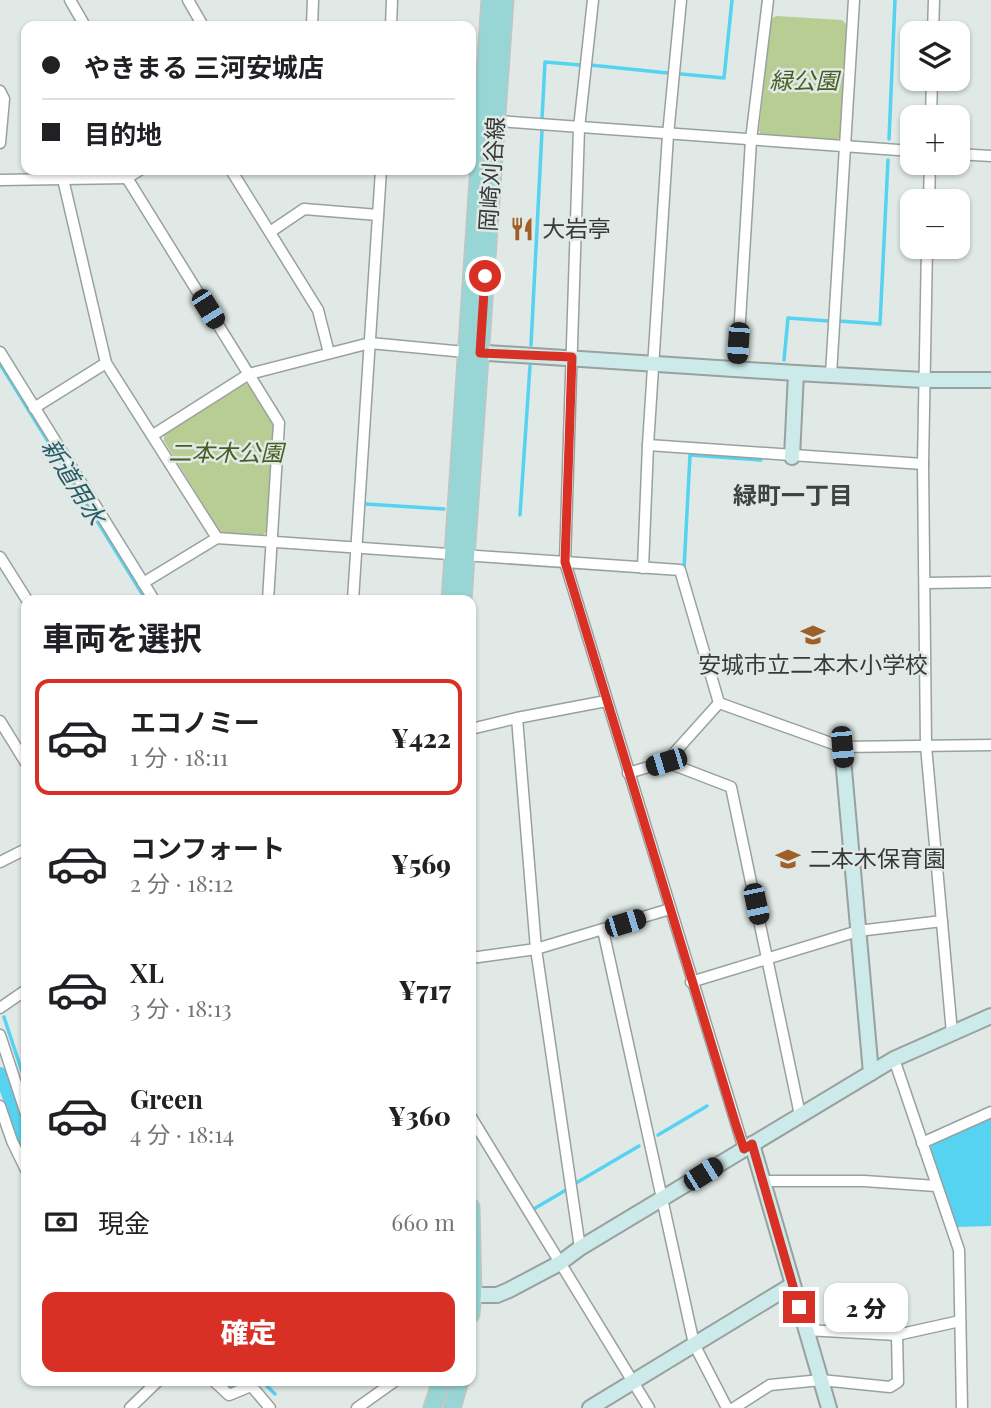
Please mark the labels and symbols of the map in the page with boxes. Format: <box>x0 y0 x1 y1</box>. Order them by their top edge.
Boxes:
park label: 緑公園 <box>770 64 842 95</box>
street label: 岡崎刈谷線 <box>471 115 510 232</box>
place label: 大岩亭 <box>542 212 611 243</box>
restaurant icon: 大岩亭 <box>508 215 536 243</box>
route start <box>469 260 501 292</box>
car <box>188 286 229 332</box>
car <box>727 321 750 365</box>
water label: 新道用水 <box>36 432 115 533</box>
park label: 二本木公園 <box>169 436 287 467</box>
district label: 緑町一丁目 <box>733 478 853 510</box>
school or university icon: 安城市立二本木小学校 <box>799 621 827 649</box>
place label: 安城市立二本木小学校 <box>698 648 928 679</box>
car <box>830 725 855 769</box>
car <box>643 746 690 778</box>
place label: 二本木保育園 <box>808 842 946 873</box>
school or university icon: 二本木保育園 <box>774 845 802 873</box>
car <box>742 881 771 927</box>
car <box>602 907 649 939</box>
car <box>680 1154 727 1194</box>
callout: 2 分 <box>824 1282 908 1332</box>
route end <box>783 1291 815 1323</box>

